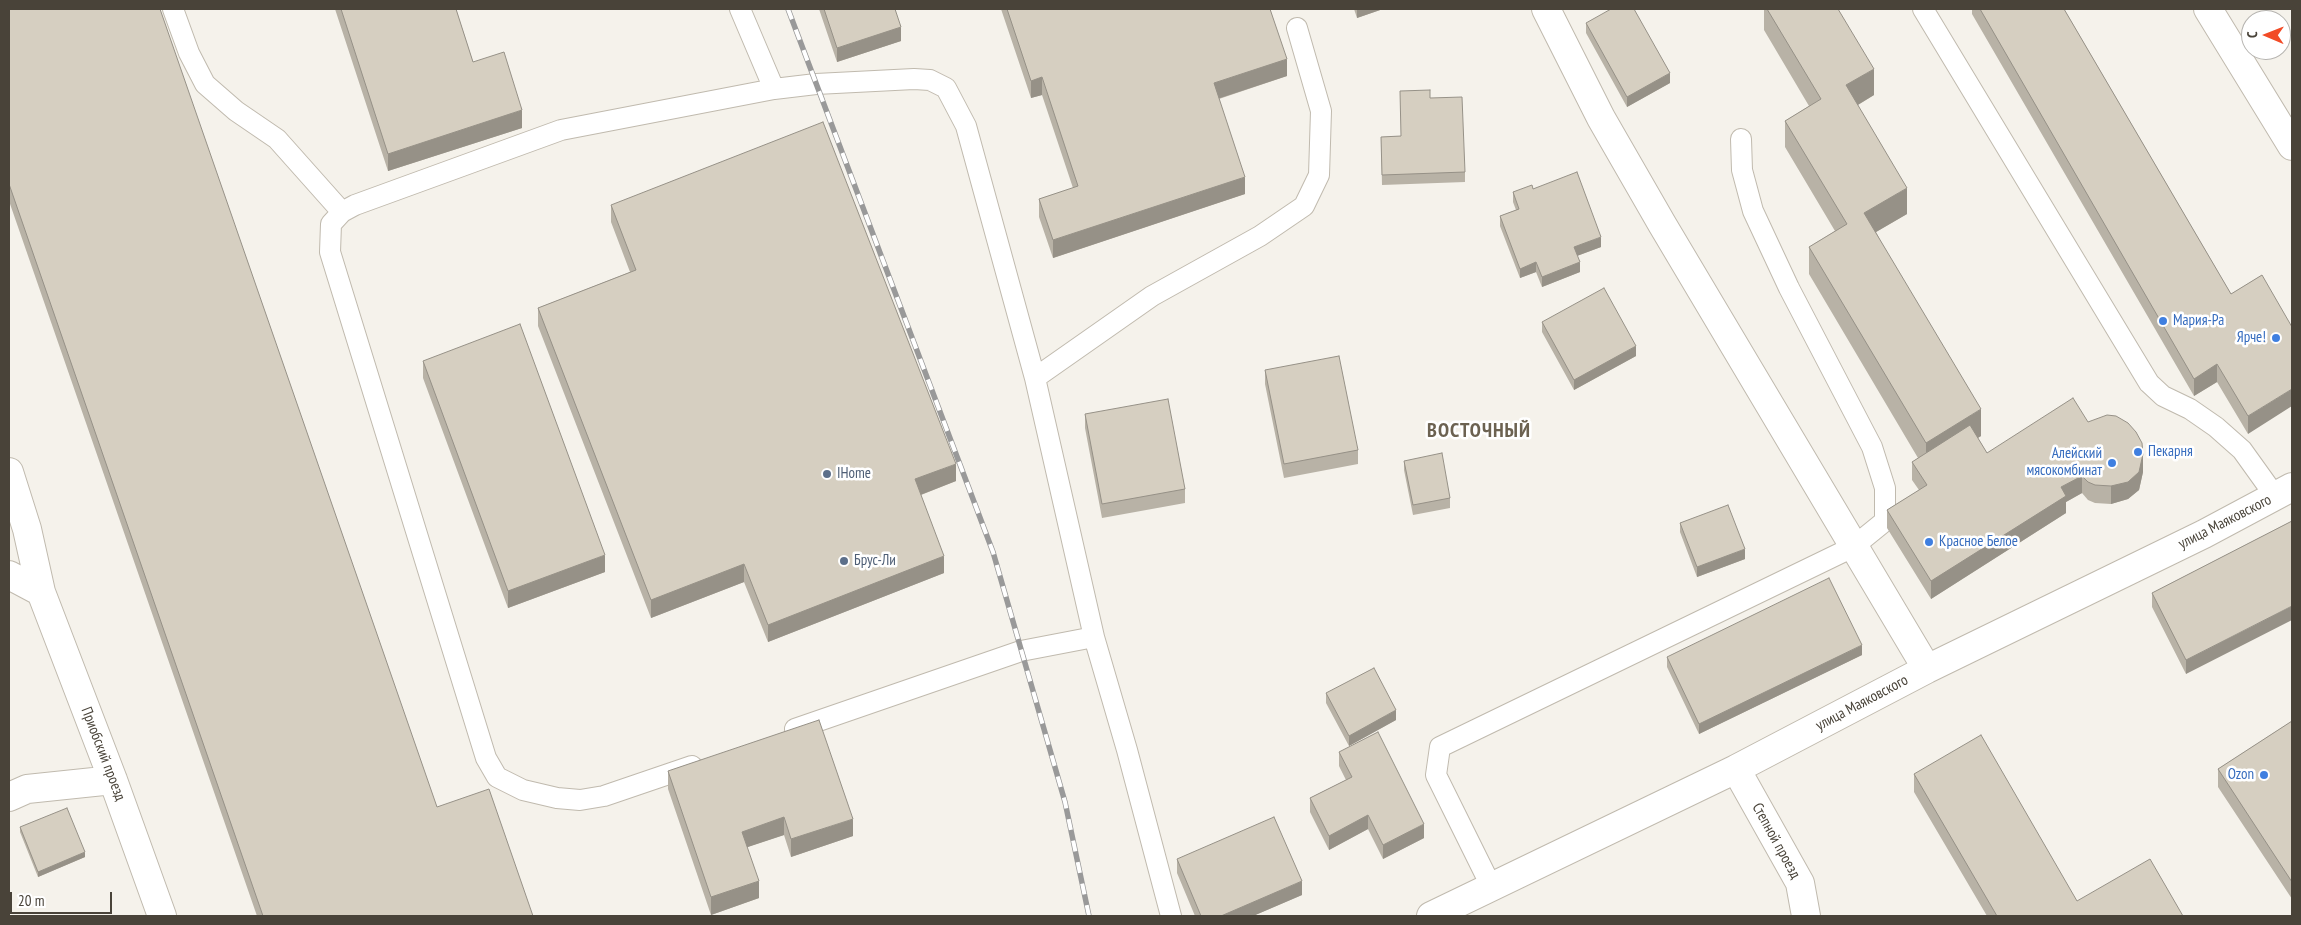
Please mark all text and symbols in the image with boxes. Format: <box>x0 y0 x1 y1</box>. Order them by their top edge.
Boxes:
north arrow <box>2241 10 2291 60</box>
text: С <box>2243 31 2261 38</box>
place label: Мария-Ра <box>2173 312 2224 330</box>
marker: Мария-Ра <box>2157 315 2169 327</box>
place label: Ярче! <box>2237 329 2266 347</box>
marker: Ярче! <box>2270 332 2282 344</box>
district label: ВОСТОЧНЫЙ <box>1426 419 1532 443</box>
place label: Пекарня <box>2148 443 2193 461</box>
place label: Алейский мясокомбинат <box>2026 445 2102 480</box>
marker: Пекарня <box>2132 446 2144 458</box>
marker: Алейский мясокомбинат <box>2106 457 2118 469</box>
place label: IHome <box>837 465 871 483</box>
marker: IHome <box>821 468 833 480</box>
street label: улица Маяковского <box>2176 491 2274 553</box>
place label: Красное Белое <box>1939 533 2018 551</box>
marker: Красное Белое <box>1923 536 1935 548</box>
place label: Брус-Ли <box>854 552 896 570</box>
marker: Брус-Ли <box>838 555 850 567</box>
street label: улица Маяковского <box>1813 671 1911 735</box>
street label: Приобский проезд <box>77 705 129 803</box>
place label: Ozon <box>2228 766 2254 784</box>
marker: Ozon <box>2258 769 2270 781</box>
street label: Степной проезд <box>1748 800 1804 882</box>
scale bar <box>12 882 115 914</box>
text: 20 m <box>18 891 44 910</box>

